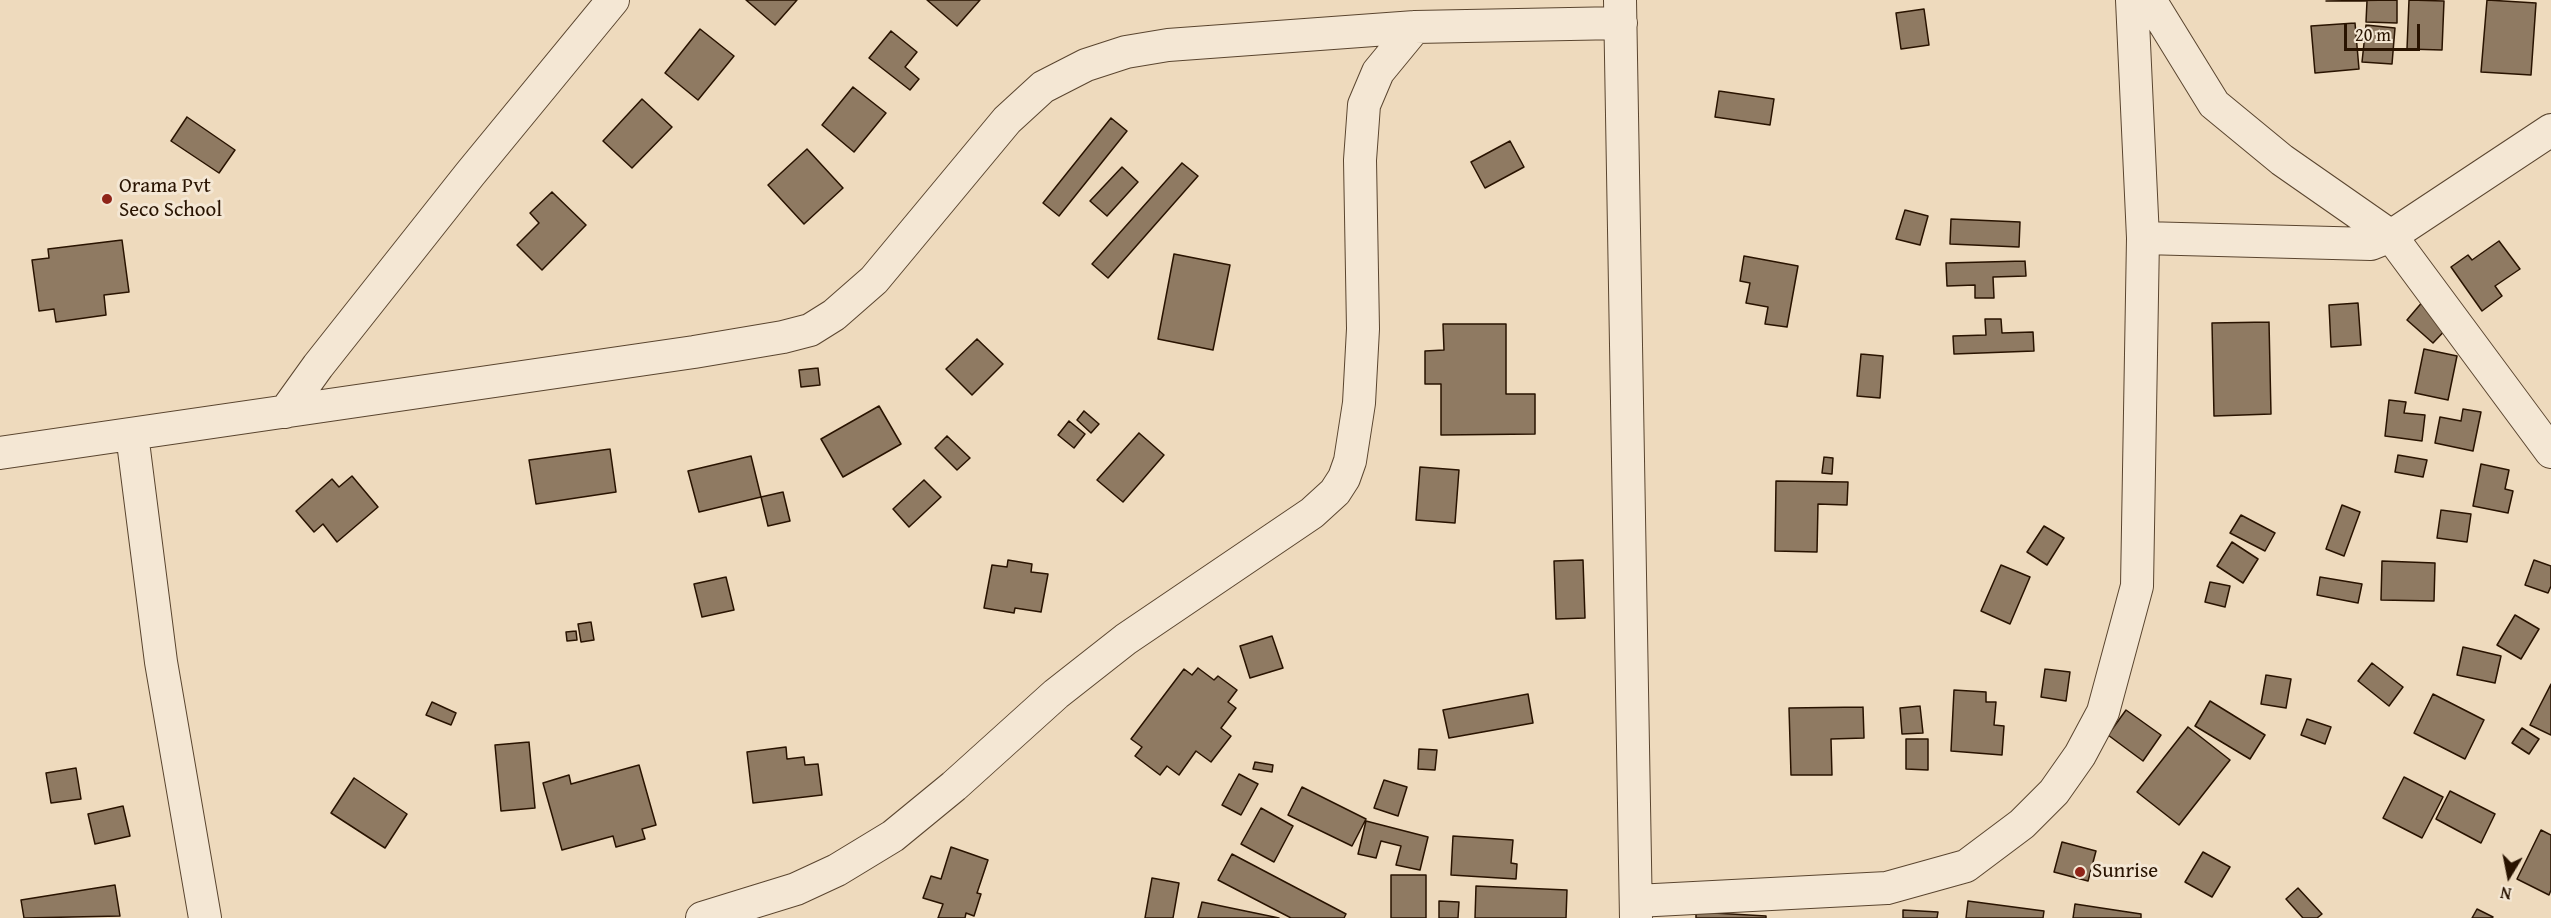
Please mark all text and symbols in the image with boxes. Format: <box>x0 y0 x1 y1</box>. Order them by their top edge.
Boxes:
scale bar <box>2347 12 2424 50</box>
text: 20 m <box>2355 21 2391 48</box>
place label: Orama Pvt Seco School <box>119 174 222 224</box>
marker: Orama Pvt Seco School <box>100 192 114 206</box>
north arrow <box>2479 846 2539 906</box>
place label: Sunrise <box>2092 859 2158 885</box>
marker: Sunrise <box>2073 865 2087 879</box>
text: N <box>2499 881 2513 906</box>

